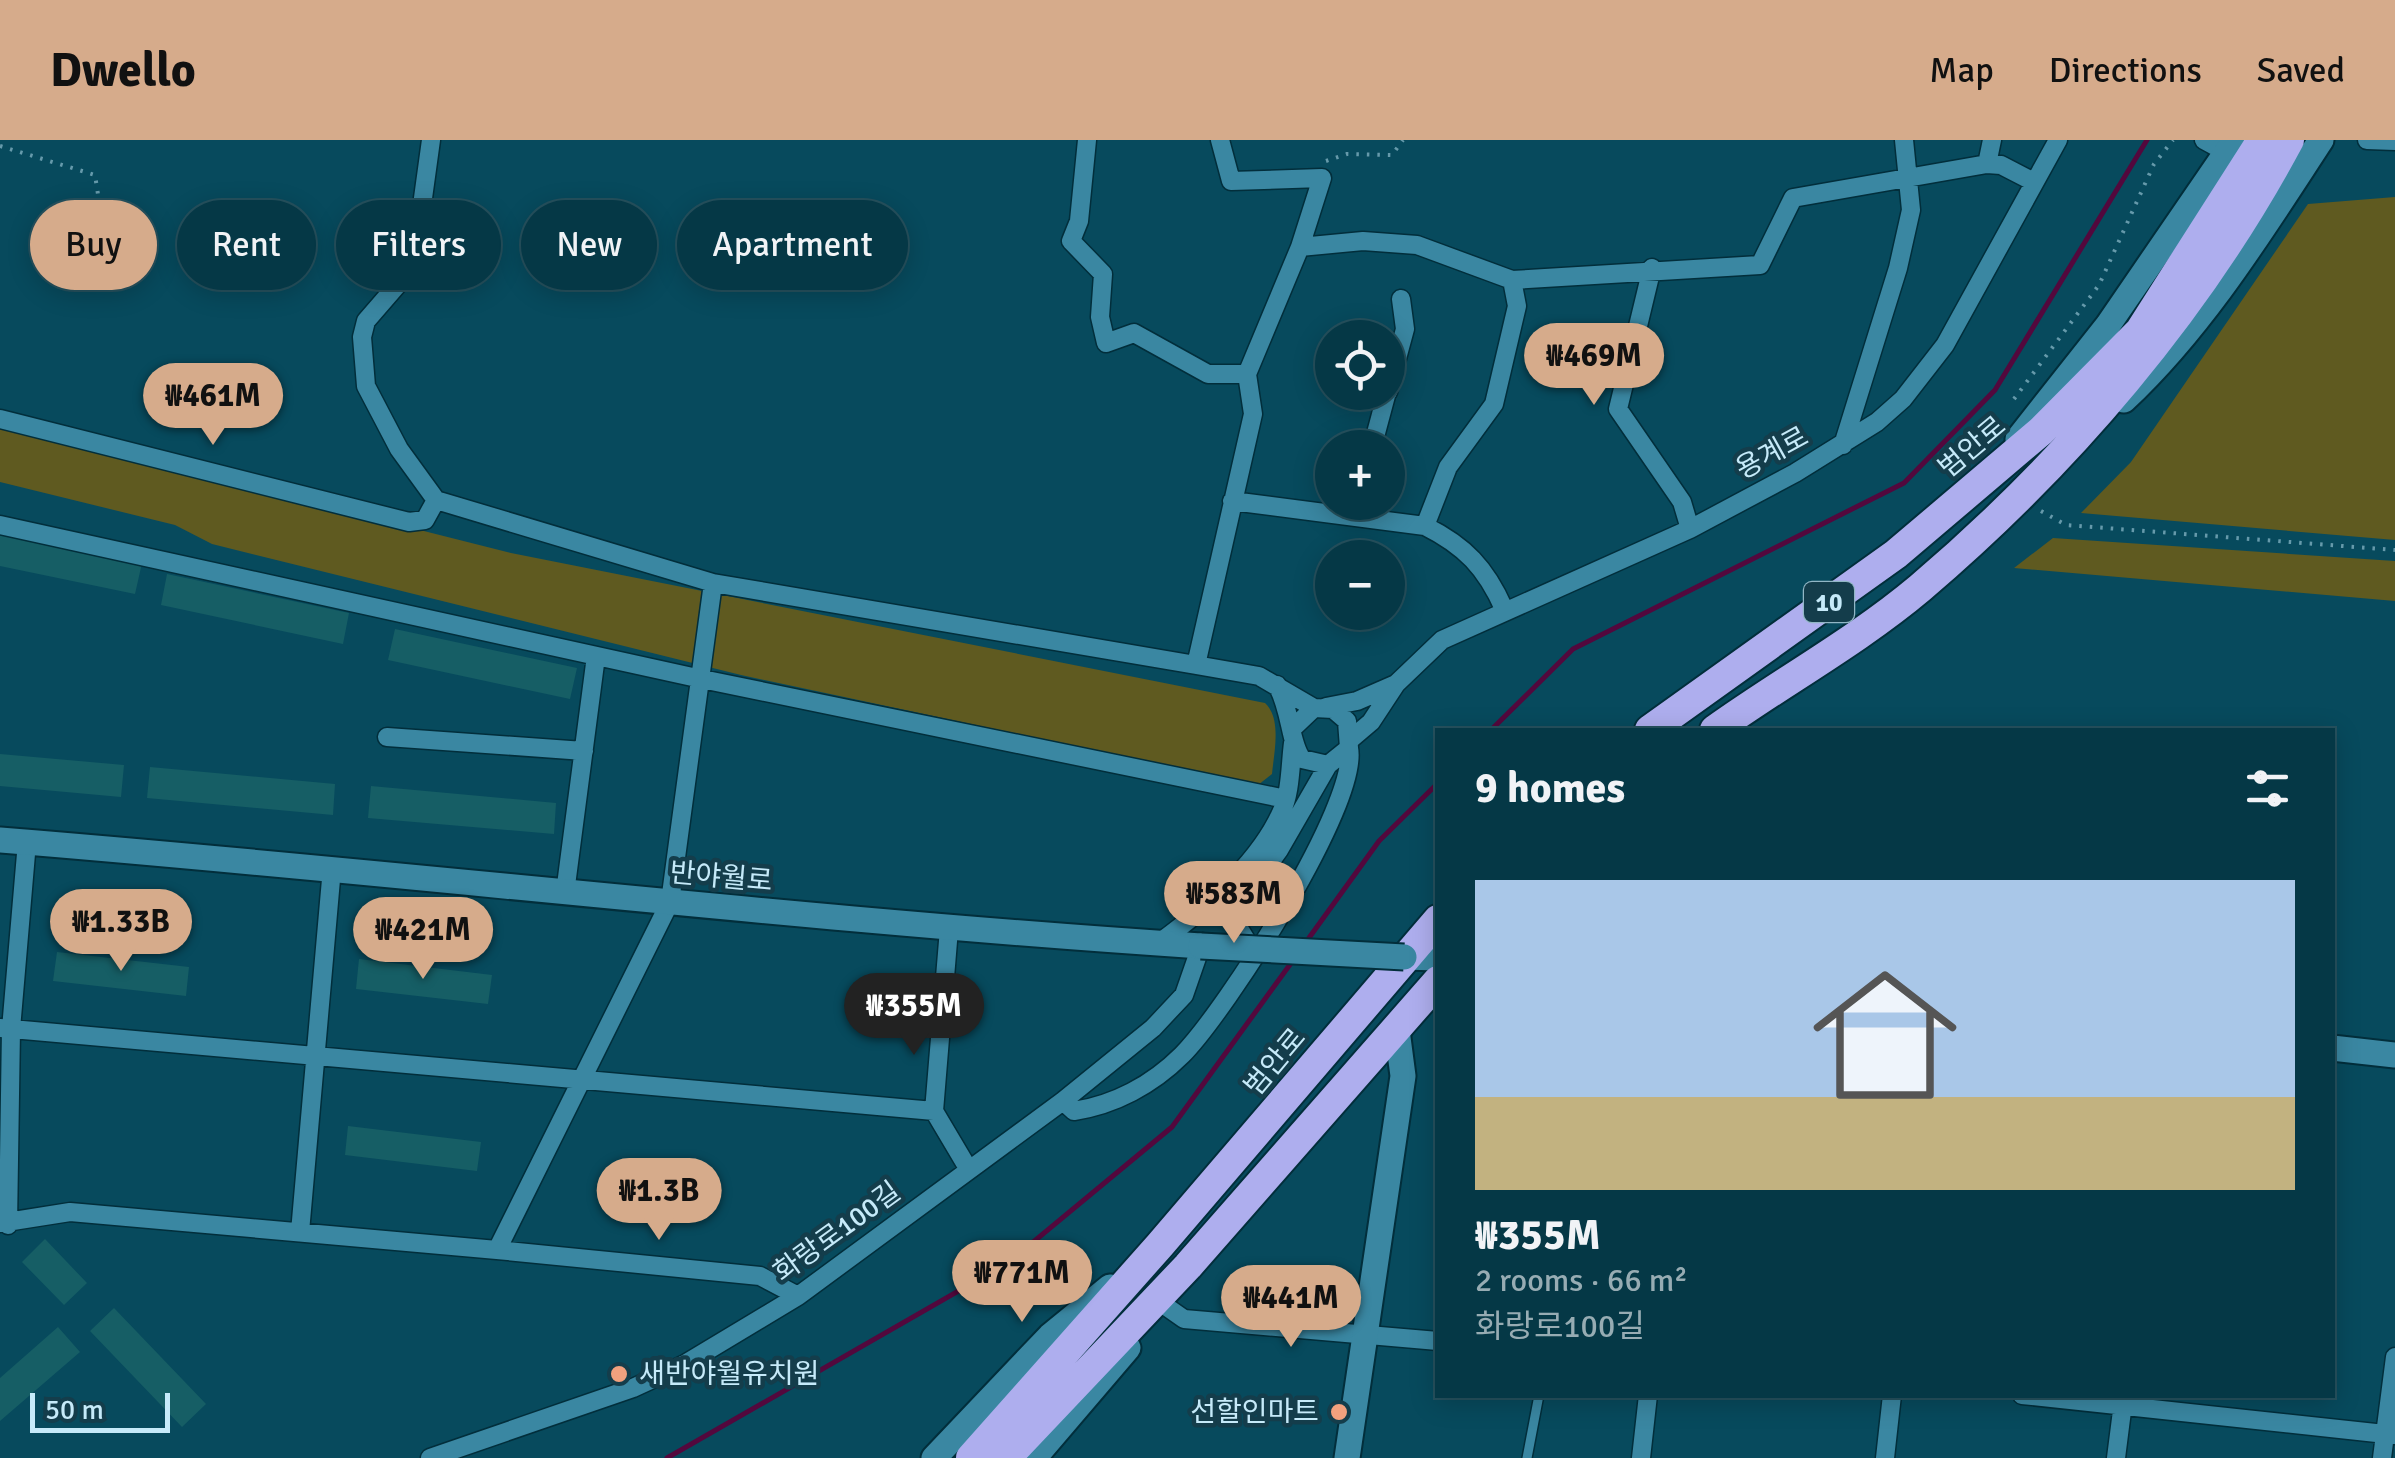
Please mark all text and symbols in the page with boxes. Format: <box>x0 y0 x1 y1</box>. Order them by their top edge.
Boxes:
text: Dwello <box>50 41 196 100</box>
text: Map <box>1929 49 1994 92</box>
text: Directions <box>2049 49 2202 92</box>
text: Saved <box>2257 49 2345 92</box>
chip: Buy <box>30 200 157 290</box>
chip: Rent <box>177 200 316 290</box>
chip: Filters <box>336 200 501 290</box>
chip: New <box>521 200 657 290</box>
chip: Apartment <box>677 200 908 290</box>
map controls <box>1315 320 1405 630</box>
button: locate <box>1315 320 1405 410</box>
pin: ₩469M <box>1524 323 1664 408</box>
text: ₩469M <box>1546 336 1642 375</box>
pin: ₩461M <box>143 363 283 448</box>
text: ₩461M <box>165 376 261 415</box>
street label: 범안로 <box>1931 409 2013 485</box>
street label: 용계로 <box>1730 419 1814 487</box>
button: + <box>1315 430 1405 520</box>
button: − <box>1315 540 1405 630</box>
road number: 10 <box>1804 582 1854 622</box>
icon: filters <box>2240 761 2295 816</box>
text: 9 homes <box>1475 763 1625 814</box>
street label: 반야월로 <box>668 856 774 898</box>
pin: ₩583M <box>1164 861 1304 946</box>
text: ₩583M <box>1186 874 1282 913</box>
pin: ₩1.33B <box>40 889 202 974</box>
pin: ₩421M <box>353 897 493 982</box>
text: ₩1.33B <box>72 902 170 941</box>
text: ₩421M <box>375 910 471 949</box>
icon: home <box>1795 945 1975 1125</box>
pin: ₩355M <box>844 973 984 1058</box>
text: ₩355M <box>866 986 962 1025</box>
street label: 범안로 <box>1237 1021 1313 1103</box>
pin: ₩1.3B <box>589 1158 729 1243</box>
text: ₩1.3B <box>619 1171 699 1210</box>
street label: 화랑로100길 <box>767 1175 907 1289</box>
text: ₩355M <box>1475 1210 1601 1261</box>
pin: ₩771M <box>952 1240 1092 1325</box>
text: ₩771M <box>974 1253 1070 1292</box>
text: 2 rooms · 66 m² <box>1475 1261 1688 1300</box>
pin: ₩441M <box>1221 1265 1361 1350</box>
text: ₩441M <box>1243 1278 1339 1317</box>
text: 화랑로100길 <box>1475 1307 1645 1346</box>
place label: 새반야월유치원 <box>639 1357 819 1391</box>
marker: 새반야월유치원 <box>608 1363 630 1385</box>
scale bar <box>30 1388 170 1432</box>
text: 50 m <box>45 1393 104 1427</box>
place label: 선할인마트 <box>1190 1395 1319 1429</box>
marker: 선할인마트 <box>1328 1401 1350 1423</box>

